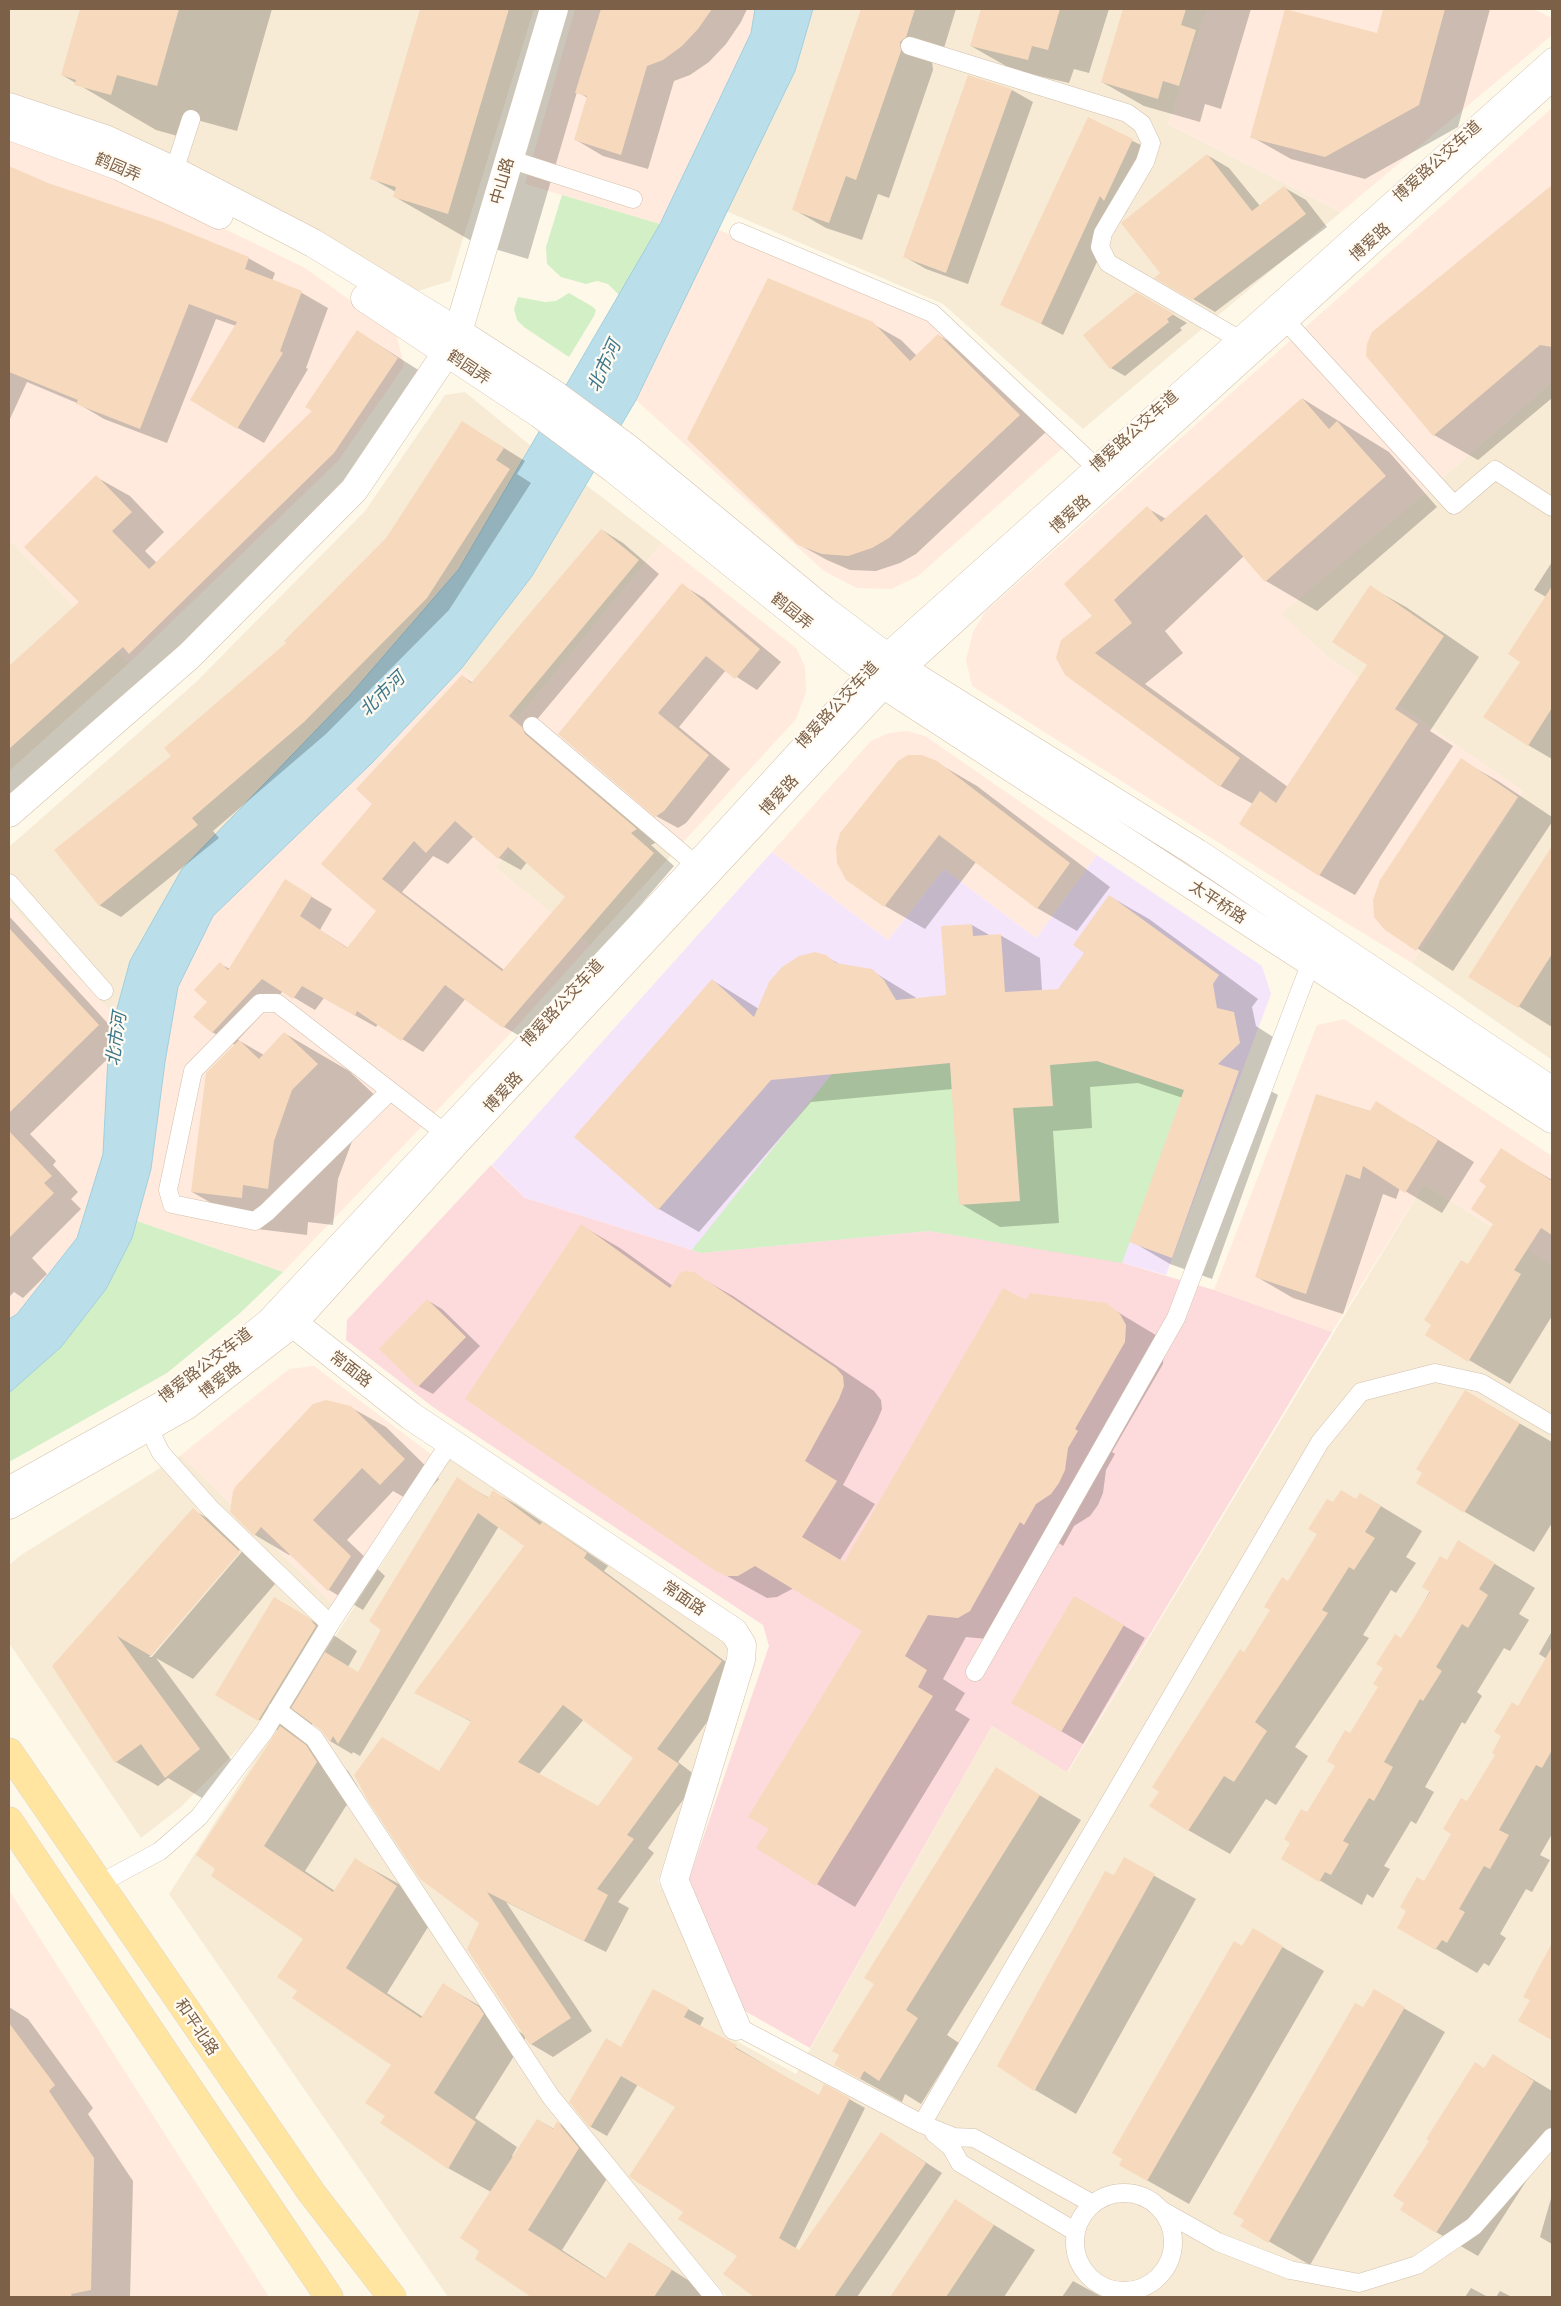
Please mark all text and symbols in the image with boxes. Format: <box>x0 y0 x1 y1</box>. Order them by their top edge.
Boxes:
street label: 博爱路公交车道 <box>1389 116 1485 206</box>
street label: 鹤园弄 <box>92 149 144 185</box>
street label: 中山路 <box>486 155 518 207</box>
street label: 博爱路 <box>1346 219 1394 265</box>
water label: 北市河 <box>583 337 625 395</box>
street label: 鹤园弄 <box>444 346 494 388</box>
street label: 博爱路公交车道 <box>1086 386 1182 476</box>
street label: 博爱路 <box>1046 491 1094 537</box>
street label: 鹤园弄 <box>767 588 817 634</box>
street label: 博爱路公交车道 <box>792 657 882 753</box>
water label: 北市河 <box>355 667 409 721</box>
street label: 博爱路 <box>756 771 802 819</box>
street label: 太平桥路 <box>1186 877 1250 927</box>
street label: 博爱路公交车道 <box>517 955 607 1051</box>
water label: 北市河 <box>102 1011 130 1067</box>
street label: 博爱路 <box>480 1068 526 1116</box>
street label: 博爱路公交车道 <box>154 1324 256 1406</box>
street label: 常面路 <box>326 1347 376 1391</box>
street label: 博爱路 <box>195 1358 245 1402</box>
street label: 常面路 <box>659 1577 709 1619</box>
street label: 和平北路 <box>171 1995 223 2059</box>

